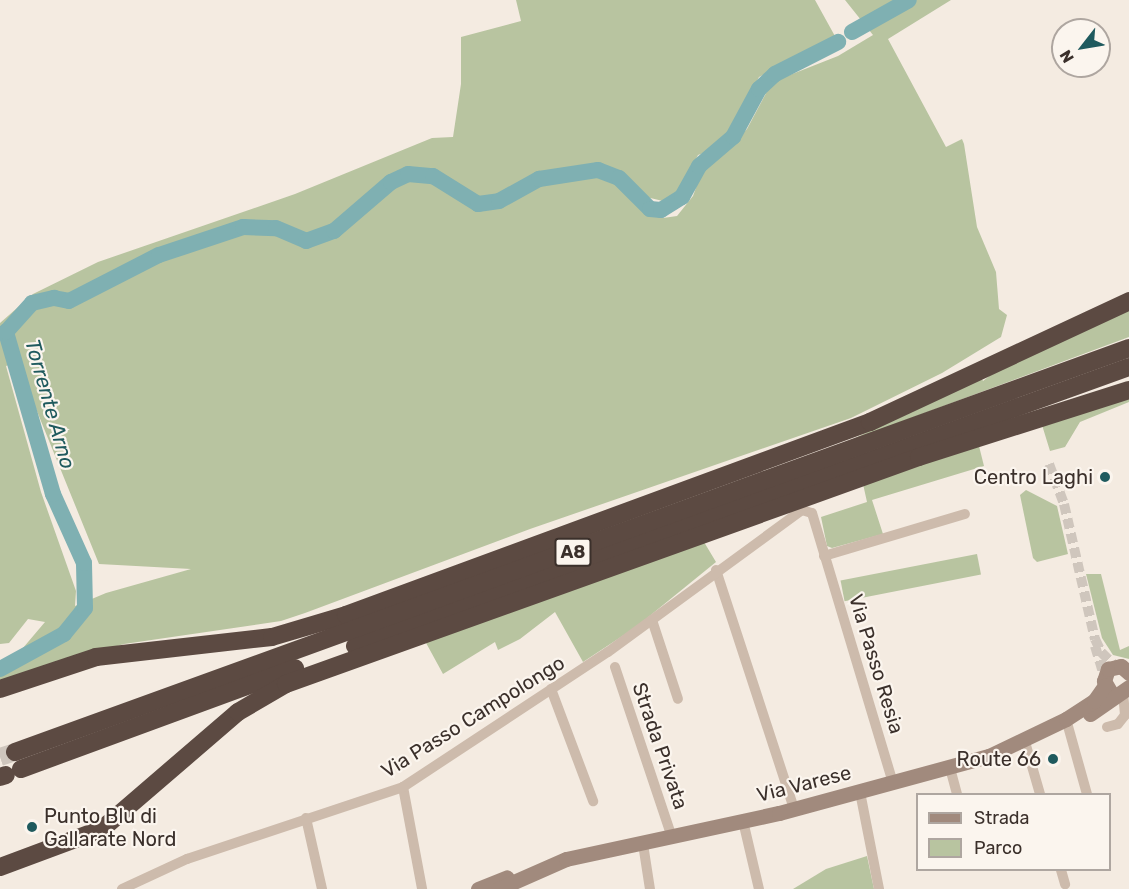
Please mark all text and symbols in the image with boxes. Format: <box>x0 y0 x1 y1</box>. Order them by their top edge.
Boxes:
north arrow <box>1051 18 1111 78</box>
text: N <box>1056 47 1078 66</box>
water label: Torrente Arno <box>19 336 81 472</box>
place label: Centro Laghi <box>974 465 1093 489</box>
marker: Centro Laghi <box>1098 470 1112 484</box>
road number: A8 <box>554 537 592 567</box>
street label: Via Passo Resia <box>843 591 909 737</box>
street label: Via Passo Campolongo <box>377 651 569 783</box>
street label: Strada Privata <box>627 680 693 812</box>
place label: Route 66 <box>956 747 1041 771</box>
marker: Route 66 <box>1046 752 1060 766</box>
street label: Via Varese <box>754 761 854 807</box>
legend <box>916 793 1111 871</box>
place label: Punto Blu di Gallarate Nord <box>44 804 176 851</box>
text: Strada <box>974 807 1030 829</box>
marker: Punto Blu di Gallarate Nord <box>25 820 39 834</box>
text: Parco <box>974 837 1022 859</box>

